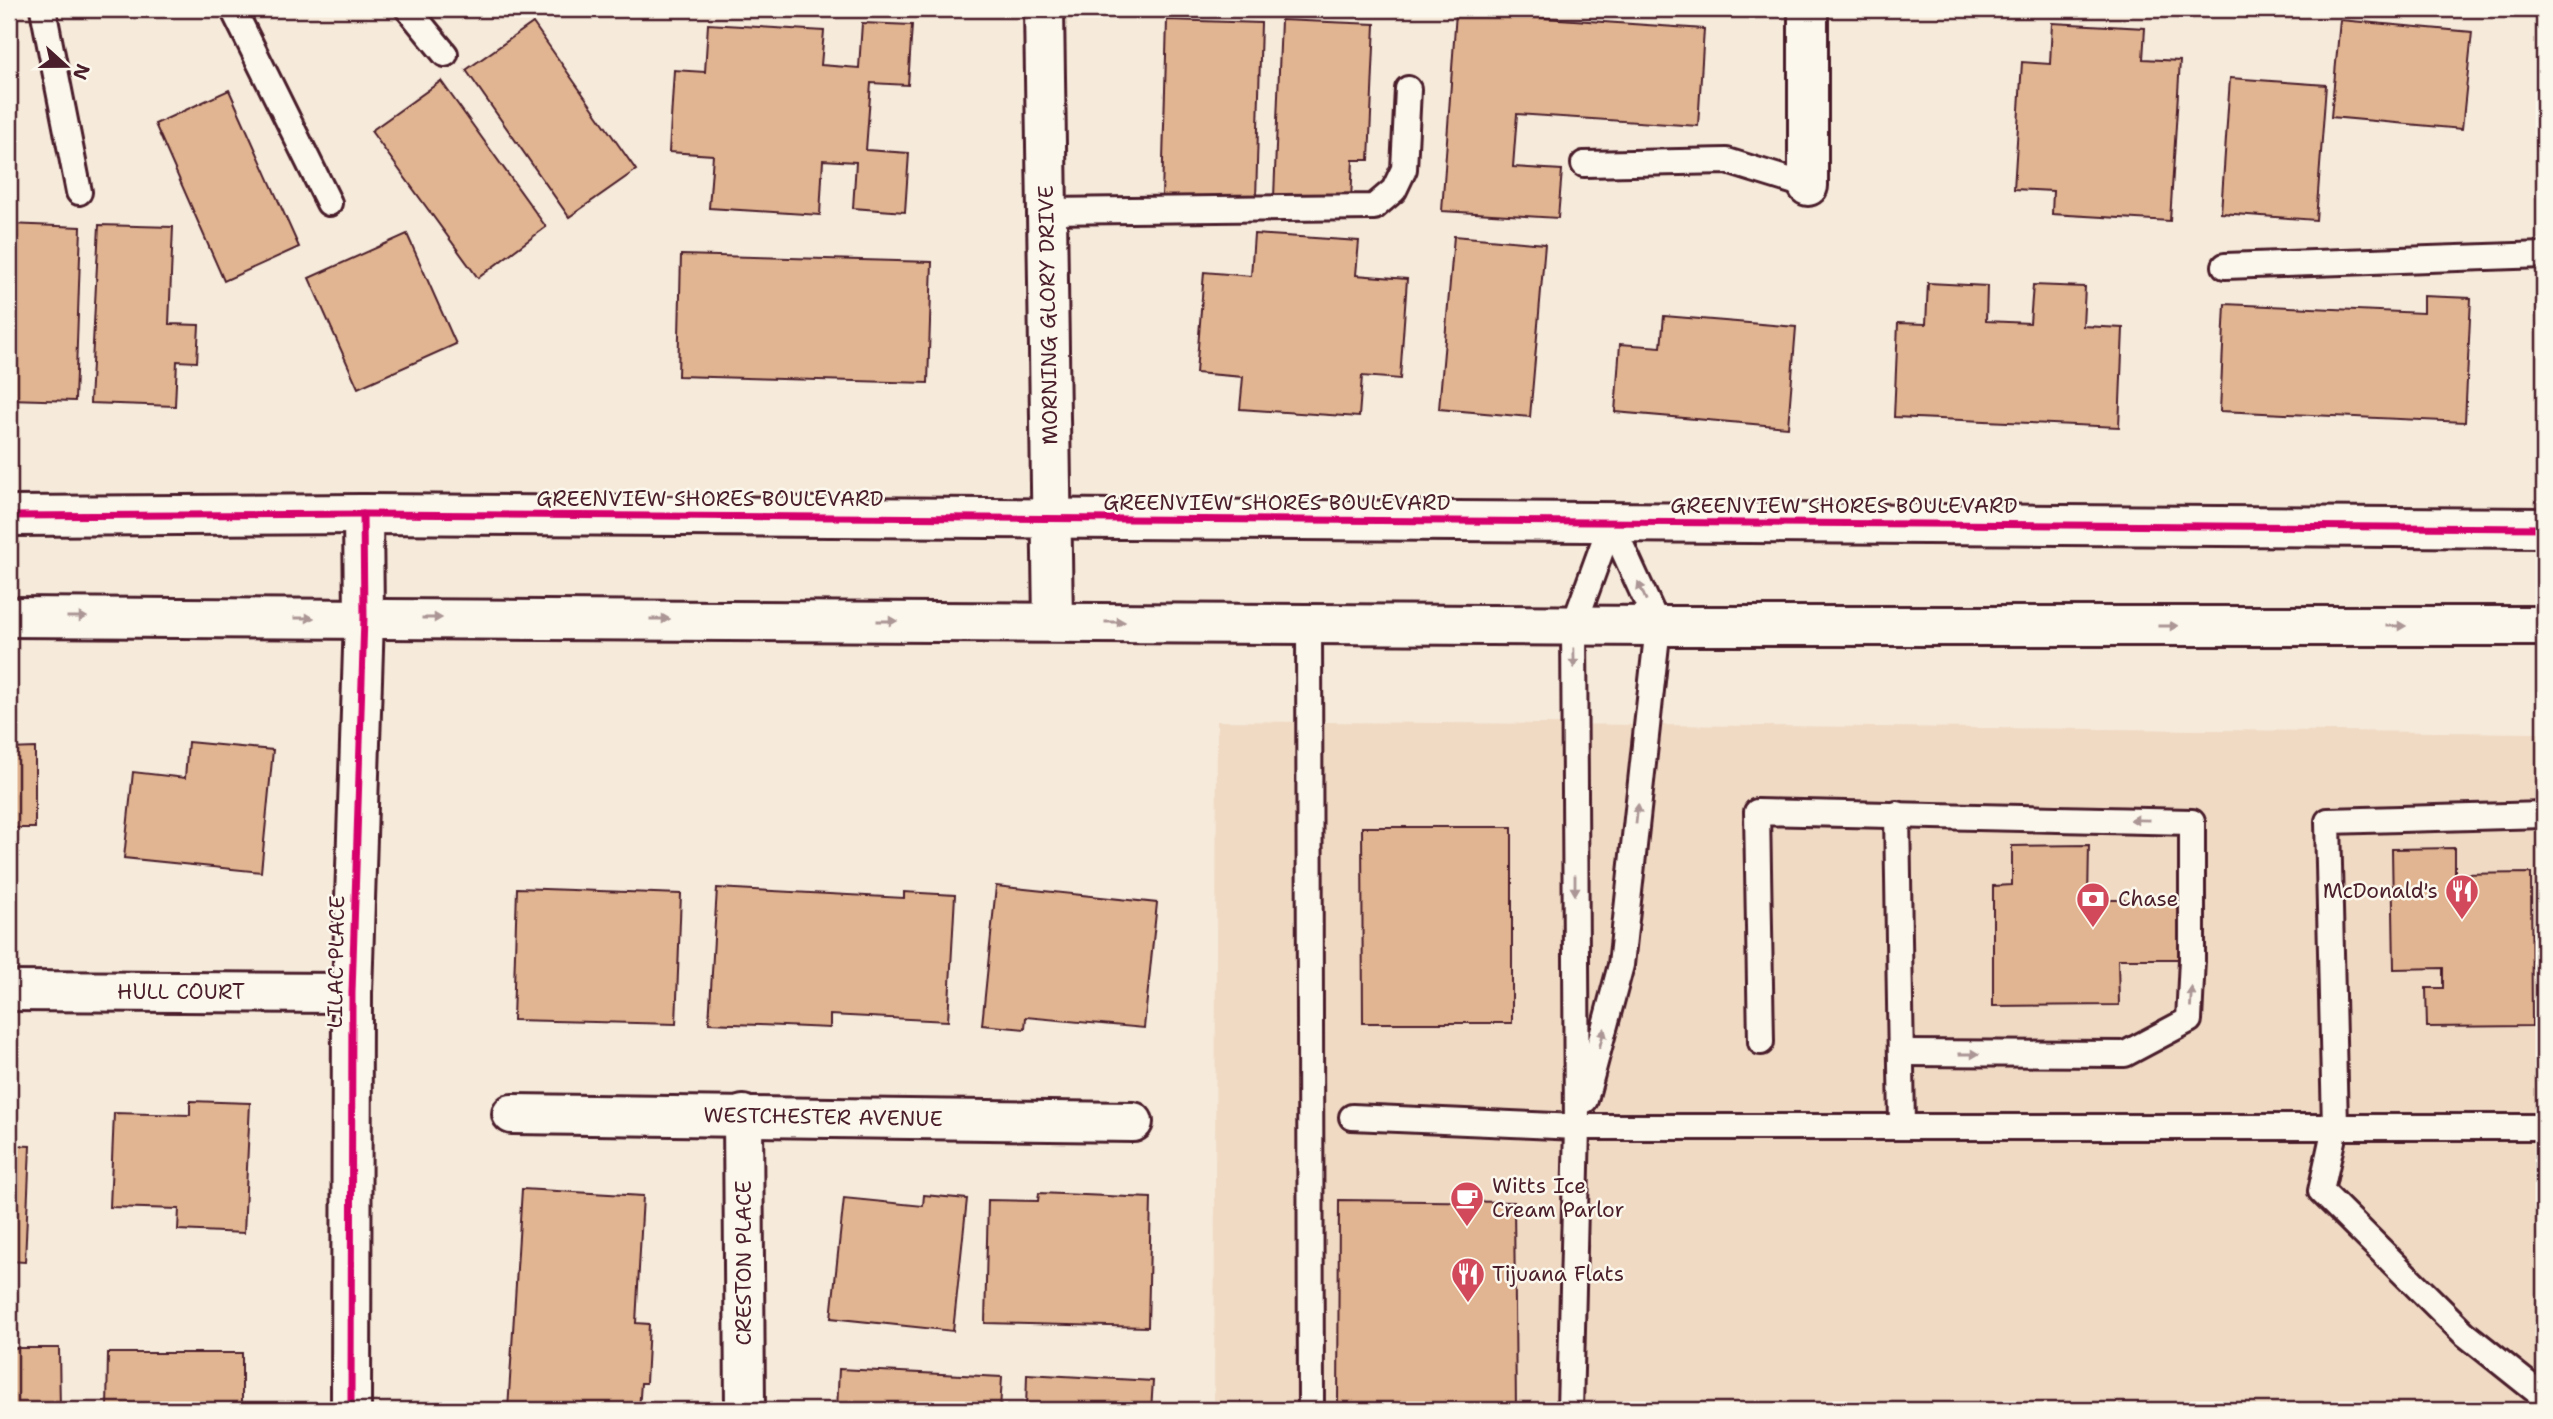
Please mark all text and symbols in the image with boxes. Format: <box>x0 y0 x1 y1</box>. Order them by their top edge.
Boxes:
north arrow <box>32 32 102 102</box>
text: N <box>67 60 96 83</box>
street label: MORNING GLORY DRIVE <box>1032 185 1064 445</box>
street label: GREENVIEW SHORES BOULEVARD <box>536 485 884 513</box>
street label: GREENVIEW SHORES BOULEVARD <box>1103 489 1451 517</box>
street label: GREENVIEW SHORES BOULEVARD <box>1670 492 2018 520</box>
one-way arrow <box>1636 581 1648 601</box>
one-way arrow <box>66 611 88 623</box>
one-way arrow <box>294 612 316 624</box>
one-way arrow <box>422 612 444 624</box>
one-way arrow <box>649 614 671 625</box>
one-way arrow <box>877 615 899 627</box>
one-way arrow <box>1104 616 1126 628</box>
one-way arrow <box>2157 620 2179 632</box>
one-way arrow <box>2385 620 2407 632</box>
one-way arrow <box>1568 647 1580 669</box>
one-way arrow <box>1632 803 1643 825</box>
one-way arrow <box>2129 815 2151 826</box>
restaurant icon: McDonald's <box>2443 872 2481 921</box>
one-way arrow <box>1569 874 1581 896</box>
place label: McDonald's <box>2323 877 2438 905</box>
bank icon: Chase <box>2074 880 2112 929</box>
place label: Chase <box>2118 885 2178 913</box>
street label: LILAC PLACE <box>321 895 351 1029</box>
street label: HULL COURT <box>117 978 245 1006</box>
one-way arrow <box>2185 986 2196 1008</box>
one-way arrow <box>1597 1027 1608 1049</box>
one-way arrow <box>1958 1048 1980 1060</box>
street label: WESTCHESTER AVENUE <box>703 1101 943 1133</box>
place label: Witts Ice Cream Parlor <box>1492 1172 1625 1224</box>
cafe icon: Witts Ice Cream Parlor <box>1448 1179 1486 1228</box>
street label: CRESTON PLACE <box>730 1180 758 1346</box>
restaurant icon: Tijuana Flats <box>1449 1255 1487 1304</box>
place label: Tijuana Flats <box>1492 1260 1624 1288</box>

